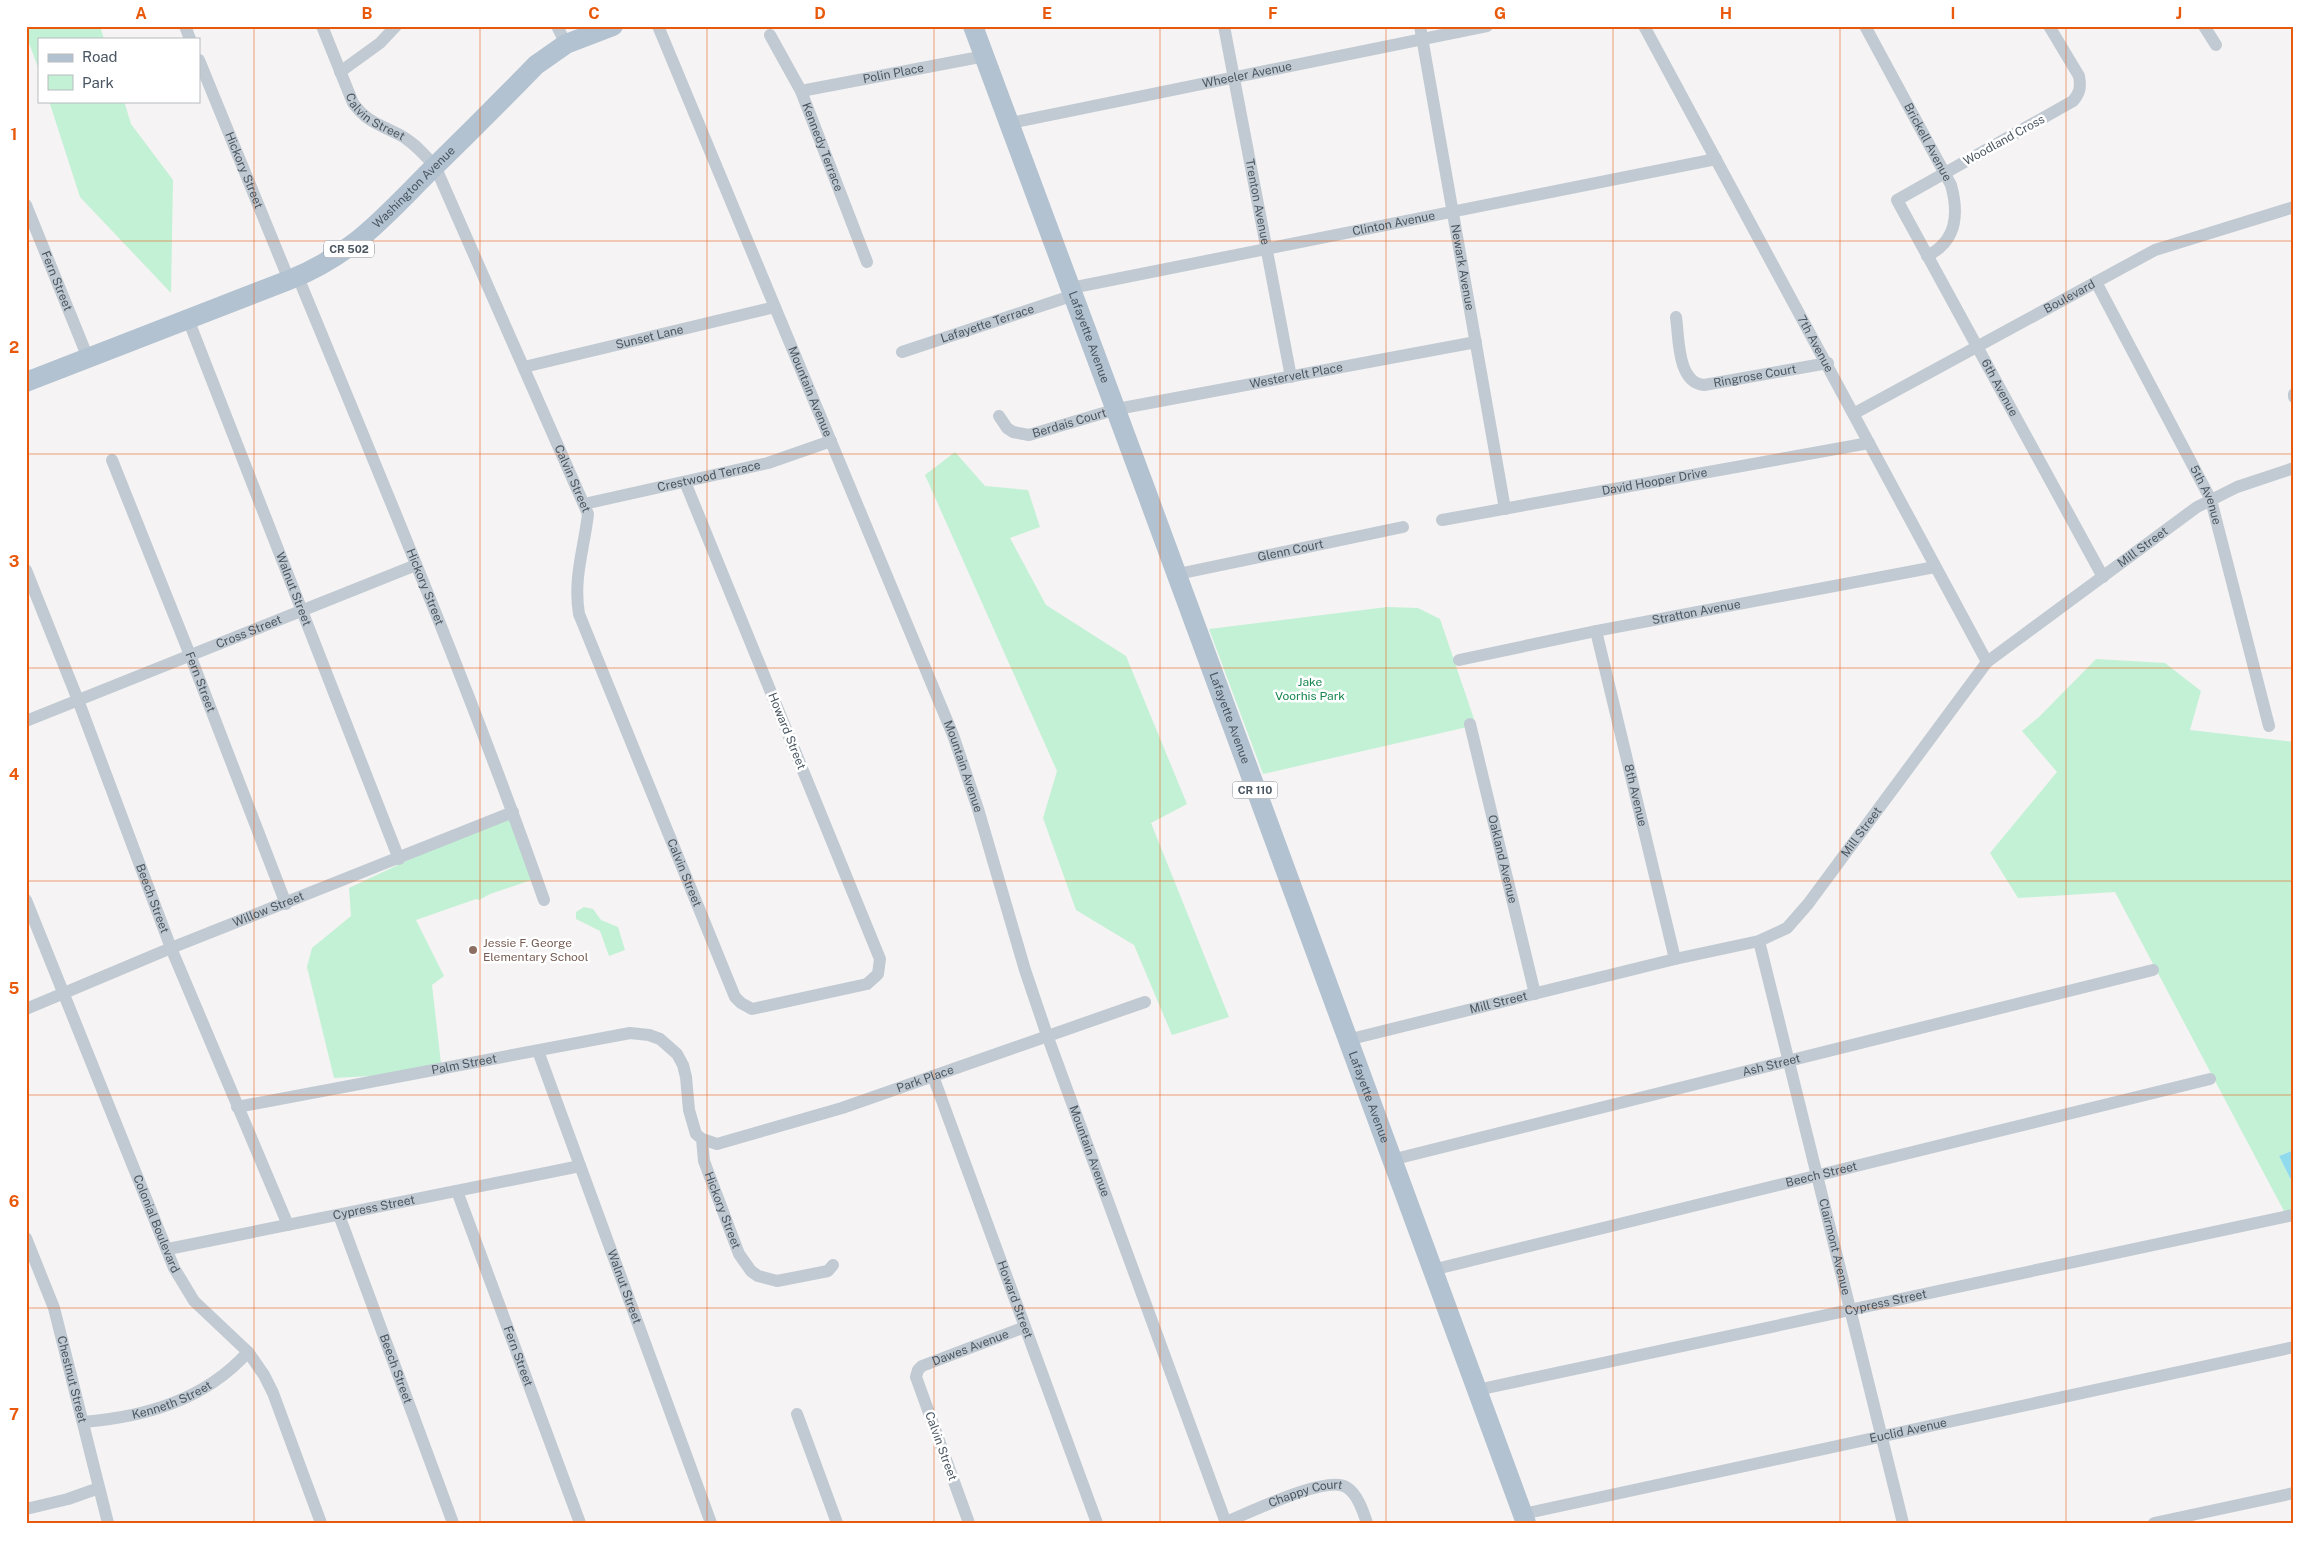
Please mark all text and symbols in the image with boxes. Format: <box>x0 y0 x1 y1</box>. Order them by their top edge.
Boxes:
text: A <box>135 4 147 23</box>
text: B <box>362 4 373 23</box>
text: C <box>588 4 600 23</box>
text: D <box>814 4 826 23</box>
text: E <box>1042 4 1052 23</box>
text: F <box>1268 4 1278 23</box>
text: G <box>1494 4 1506 23</box>
text: H <box>1720 4 1732 23</box>
text: I <box>1951 4 1955 23</box>
text: J <box>2176 4 2182 23</box>
legend <box>38 38 200 102</box>
text: Road <box>82 48 118 65</box>
street label: Wheeler Avenue <box>1201 59 1293 91</box>
street label: Polin Place <box>862 61 925 86</box>
text: Park <box>82 74 114 91</box>
street label: Calvin Street <box>343 91 408 143</box>
street label: Kennedy Terrace <box>799 101 846 194</box>
street label: Brickell Avenue <box>1901 101 1955 184</box>
street label: Woodland Cross <box>1961 112 2047 168</box>
text: 1 <box>11 125 17 144</box>
street label: Hickory Street <box>222 130 266 211</box>
street label: Washington Avenue <box>370 143 458 231</box>
street label: Trenton Avenue <box>1243 158 1273 246</box>
street label: Clinton Avenue <box>1351 208 1436 239</box>
street label: Newark Avenue <box>1448 223 1477 312</box>
road number: CR 502 <box>324 240 374 258</box>
street label: Fern Street <box>38 249 75 313</box>
street label: Boulevard <box>2041 277 2097 316</box>
street label: Lafayette Avenue <box>1066 289 1112 385</box>
street label: Lafayette Terrace <box>939 302 1036 346</box>
street label: 7th Avenue <box>1794 313 1837 375</box>
street label: Sunset Lane <box>614 322 685 352</box>
text: 2 <box>9 338 19 357</box>
street label: Mountain Avenue <box>785 344 835 439</box>
street label: 6th Avenue <box>1978 357 2021 419</box>
street label: Westervelt Place <box>1249 360 1344 391</box>
street label: Ringrose Court <box>1712 362 1798 390</box>
street label: Berdais Court <box>1031 405 1108 441</box>
street label: Calvin Street <box>551 443 593 515</box>
street label: Crestwood Terrace <box>656 458 762 494</box>
street label: 5th Avenue <box>2187 463 2224 526</box>
street label: David Hooper Drive <box>1601 465 1709 498</box>
street label: Mill Street <box>2115 524 2171 570</box>
street label: Glenn Court <box>1256 537 1325 564</box>
street label: Hickory Street <box>404 547 447 627</box>
street label: Walnut Street <box>273 550 314 628</box>
text: 3 <box>9 552 19 571</box>
street label: Stratton Avenue <box>1651 597 1742 627</box>
street label: Cross Street <box>214 612 284 651</box>
street label: Fern Street <box>182 650 218 714</box>
street label: Lafayette Avenue <box>1206 670 1253 766</box>
park label: Jake Voorhis Park <box>1275 675 1345 703</box>
street label: Howard Street <box>765 691 809 772</box>
street label: Mountain Avenue <box>941 718 986 814</box>
street label: 8th Avenue <box>1621 763 1650 828</box>
text: 4 <box>9 765 20 784</box>
road number: CR 110 <box>1232 782 1278 798</box>
street label: Mill Street <box>1838 804 1885 860</box>
street label: Oakland Avenue <box>1485 813 1520 905</box>
street label: Calvin Street <box>664 837 705 909</box>
street label: Beech Street <box>133 862 172 935</box>
street label: Willow Street <box>231 889 306 930</box>
place label: Jessie F. George Elementary School <box>483 936 589 964</box>
marker: Jessie F. George Elementary School <box>467 944 479 956</box>
text: 5 <box>9 979 20 998</box>
street label: Mill Street <box>1468 989 1529 1016</box>
street label: Lafayette Avenue <box>1346 1049 1392 1145</box>
street label: Palm Street <box>430 1051 498 1077</box>
street label: Ash Street <box>1741 1051 1802 1079</box>
street label: Park Place <box>895 1062 956 1095</box>
street label: Mountain Avenue <box>1066 1103 1113 1199</box>
street label: Beech Street <box>1784 1159 1859 1190</box>
street label: Hickory Street <box>702 1170 744 1251</box>
street label: Colonial Boulevard <box>130 1173 182 1276</box>
text: 6 <box>9 1192 19 1211</box>
street label: Cypress Street <box>332 1192 416 1223</box>
street label: Clairmont Avenue <box>1816 1197 1853 1297</box>
street label: Walnut Street <box>604 1248 644 1326</box>
street label: Howard Street <box>994 1259 1036 1340</box>
street label: Cypress Street <box>1843 1287 1928 1318</box>
street label: Fern Street <box>501 1324 536 1389</box>
street label: Dawes Avenue <box>930 1327 1011 1369</box>
street label: Beech Street <box>377 1332 415 1406</box>
street label: Chestnut Street <box>54 1334 90 1425</box>
street label: Kenneth Street <box>131 1378 214 1422</box>
text: 7 <box>9 1405 19 1424</box>
street label: Calvin Street <box>922 1410 960 1483</box>
street label: Euclid Avenue <box>1868 1415 1948 1446</box>
street label: Chappy Court <box>1266 1478 1344 1510</box>

